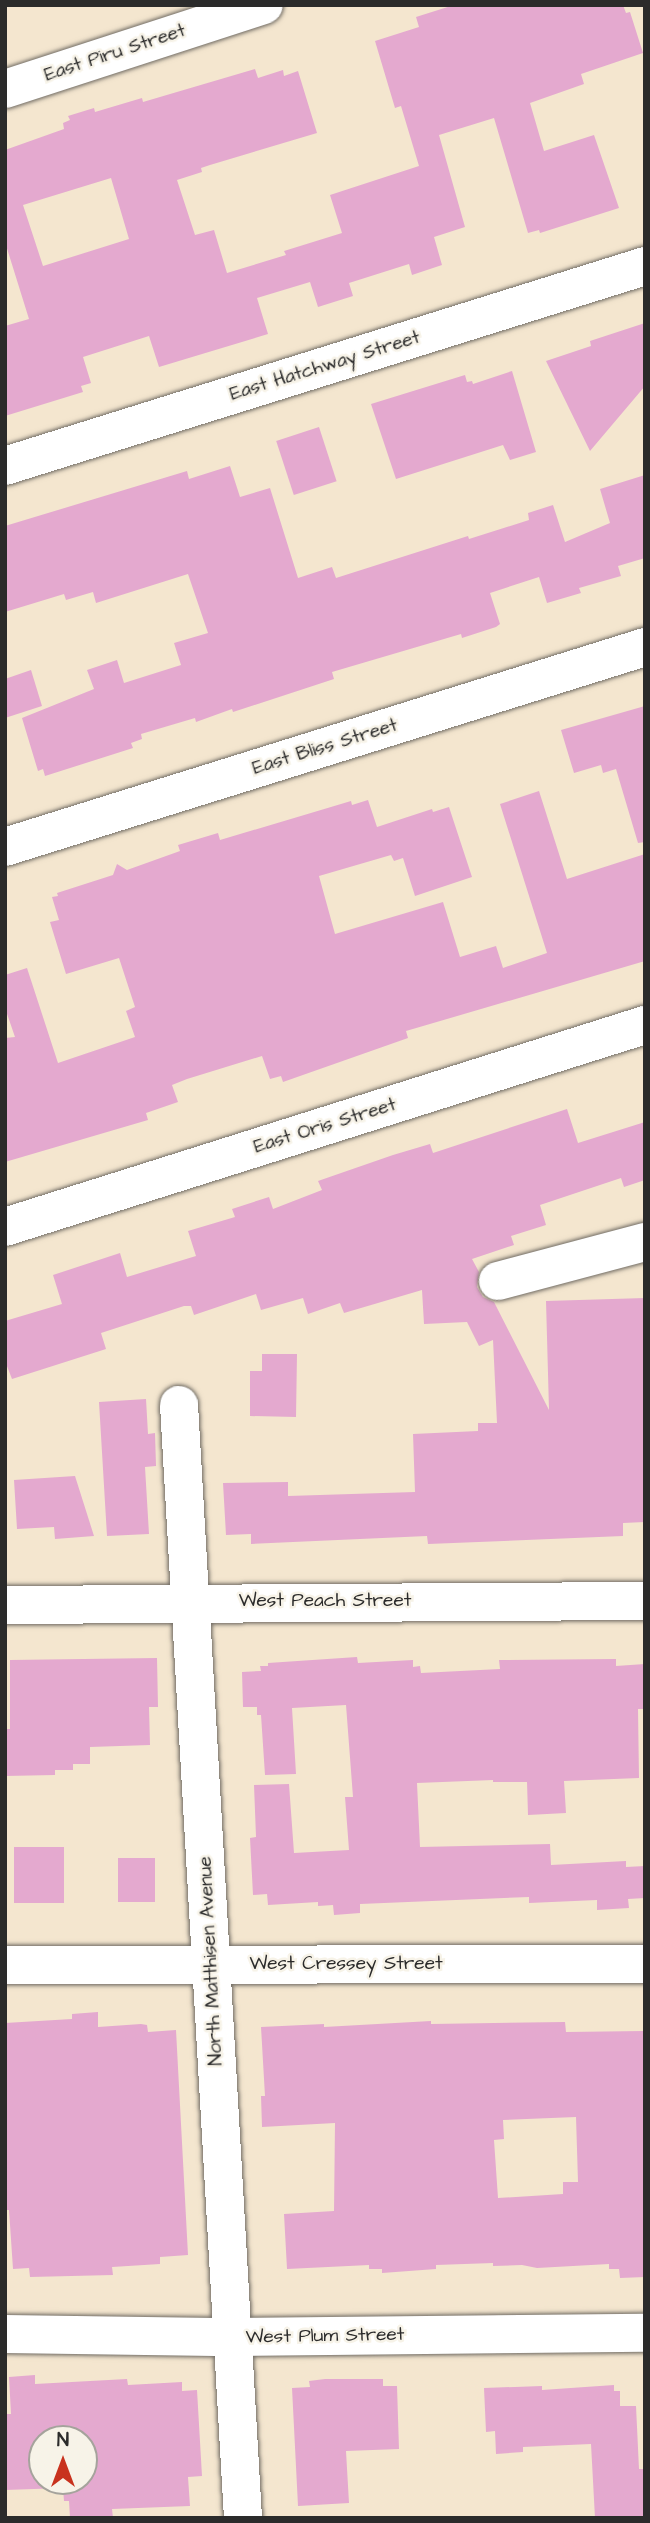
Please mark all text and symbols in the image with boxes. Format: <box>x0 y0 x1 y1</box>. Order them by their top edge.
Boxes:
street label: East Piru Street <box>42 19 188 87</box>
street label: East Hatchway Street <box>227 326 423 406</box>
street label: East Bliss Street <box>250 714 400 780</box>
street label: East Oris Street <box>251 1094 399 1158</box>
street label: West Peach Street <box>239 1590 411 1612</box>
street label: North Matthisen Avenue <box>194 1856 228 2066</box>
street label: West Cressey Street <box>249 1953 443 1975</box>
street label: West Plum Street <box>245 2323 405 2349</box>
north arrow <box>28 2425 98 2495</box>
text: N <box>57 2427 69 2454</box>

